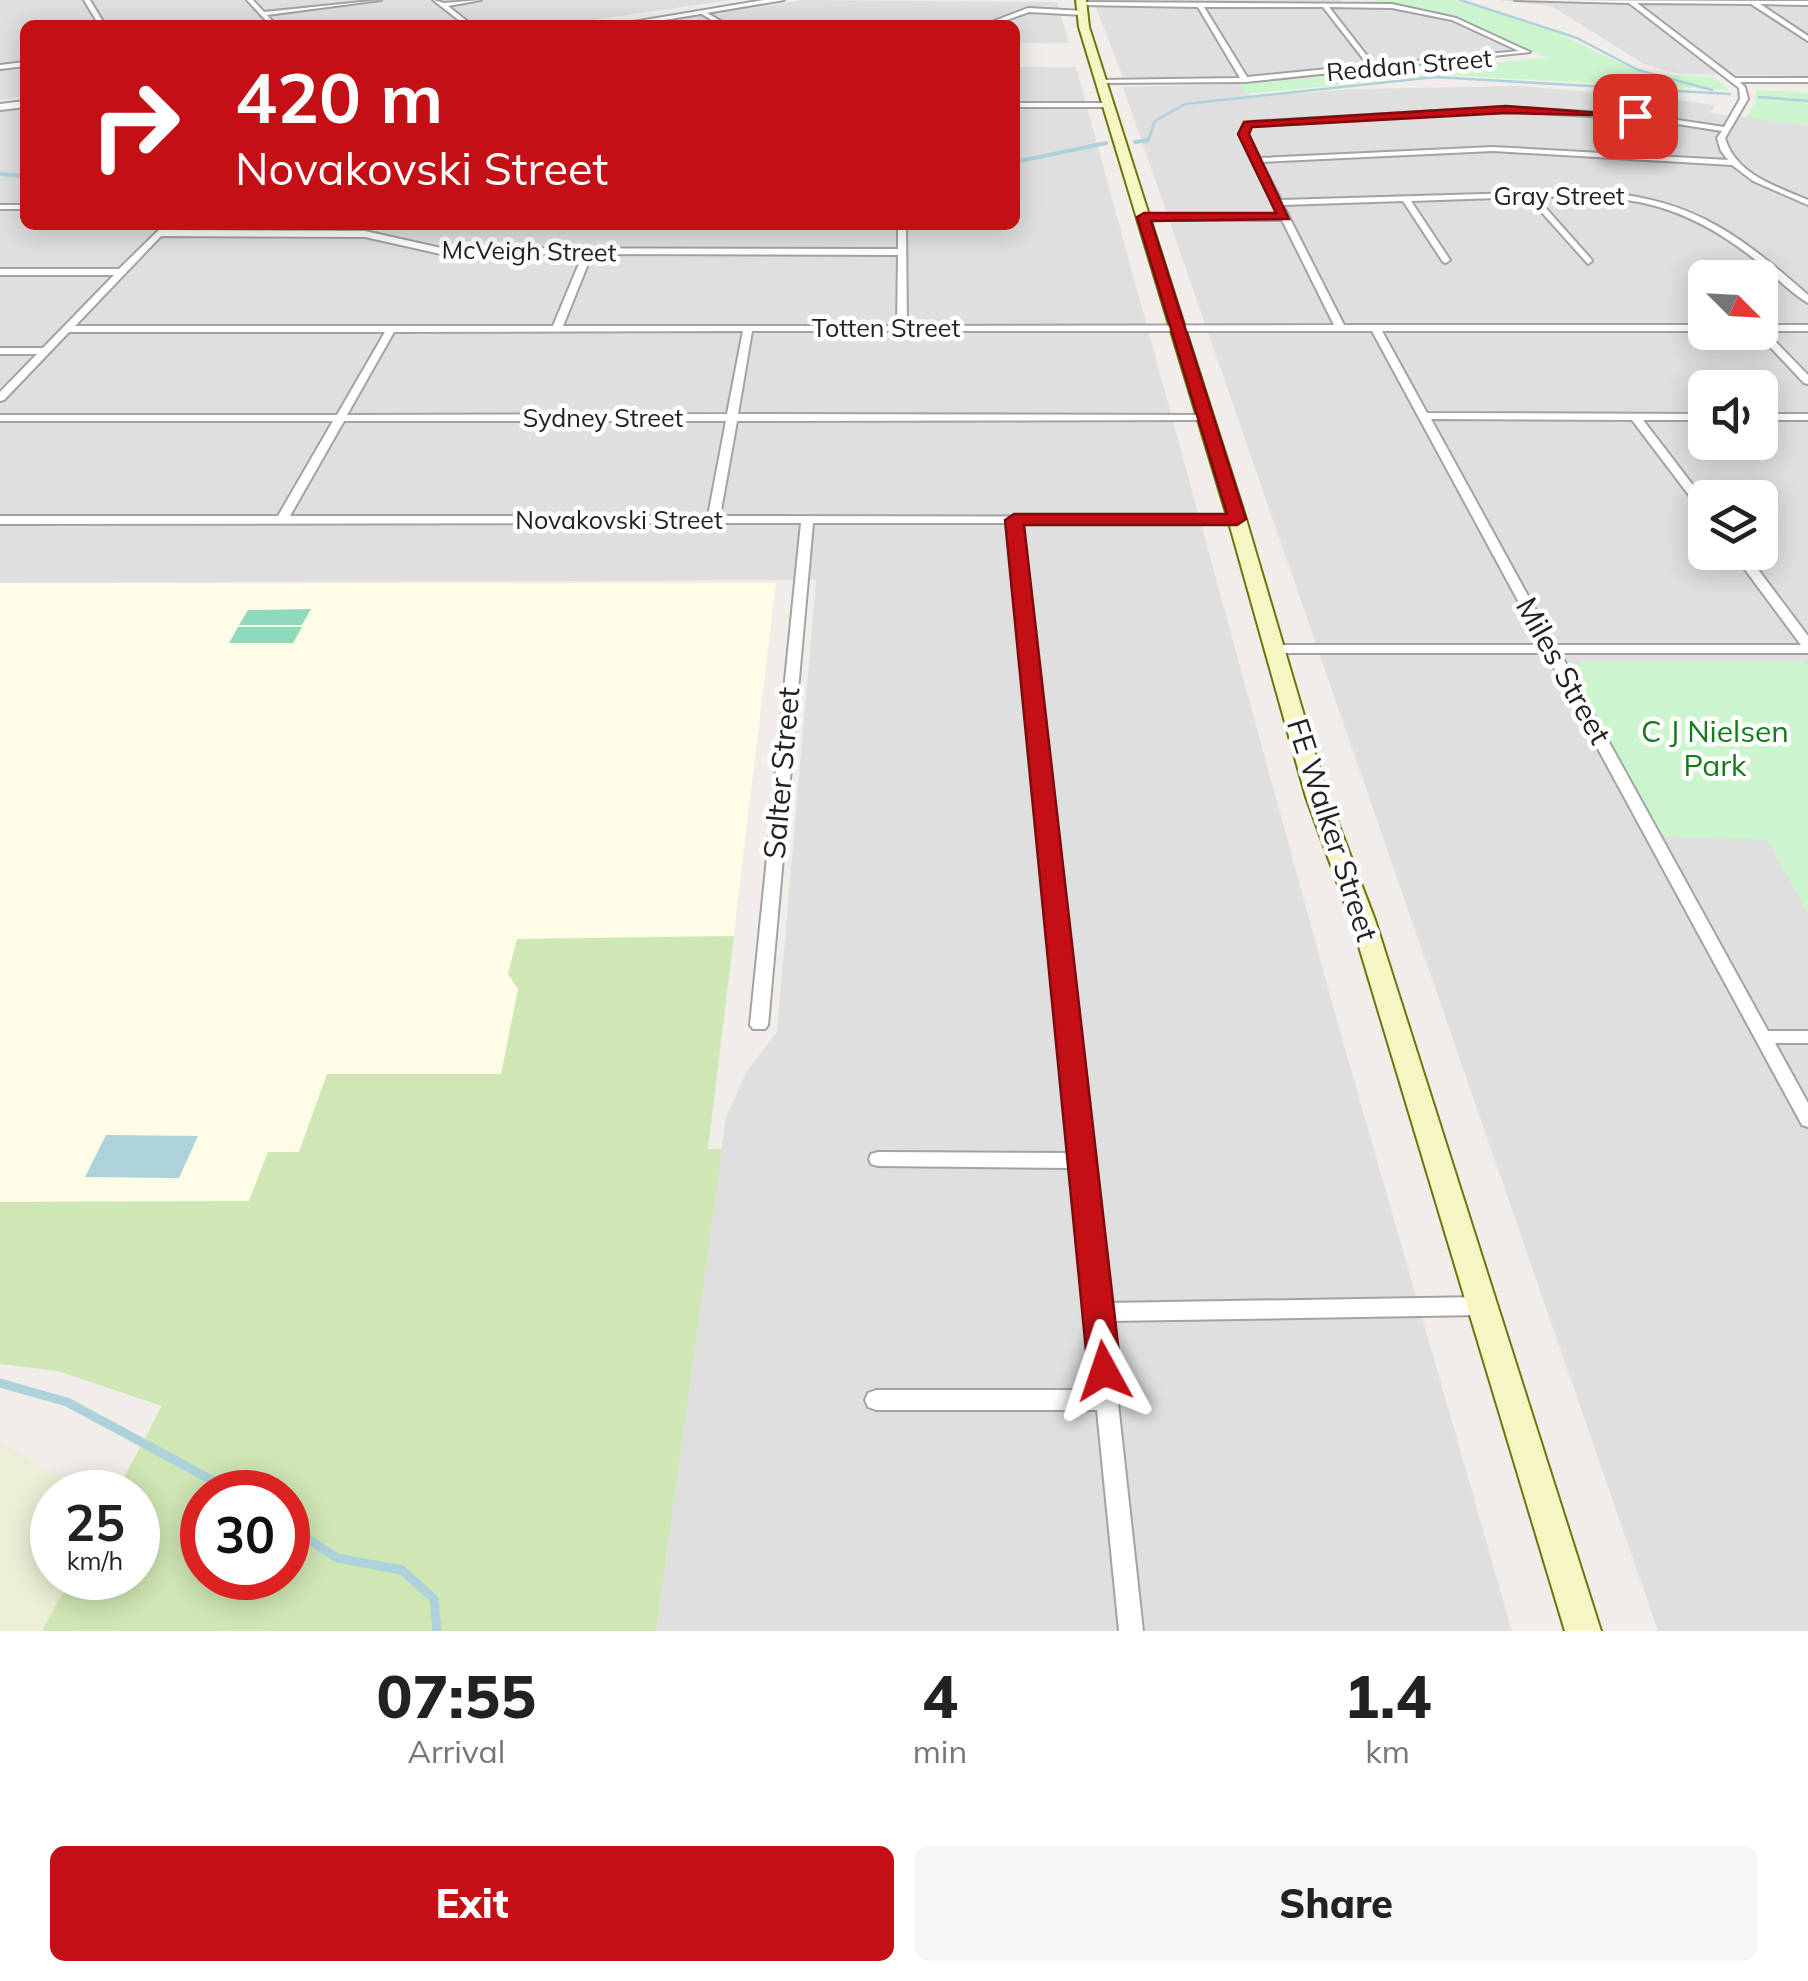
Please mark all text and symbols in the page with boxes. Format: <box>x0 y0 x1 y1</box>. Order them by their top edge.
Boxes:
street label: Reddan Street <box>1325 42 1493 87</box>
text: 420 m <box>235 53 443 141</box>
icon: right <box>70 60 200 190</box>
pin <box>1593 74 1678 159</box>
icon: arrive <box>1608 89 1663 144</box>
text: Novakovski Street <box>235 140 608 196</box>
street label: Gray Street <box>1493 180 1625 211</box>
street label: McVeigh Street <box>441 233 617 268</box>
north arrow <box>1688 260 1778 350</box>
map controls <box>1688 260 1778 570</box>
street label: Totten Street <box>812 312 960 343</box>
button: sound <box>1688 370 1778 460</box>
street label: Sydney Street <box>523 402 684 433</box>
button: layers <box>1688 480 1778 570</box>
street label: Novakovski Street <box>515 504 723 535</box>
street label: Miles Street <box>1508 590 1620 751</box>
street label: Salter Street <box>755 685 807 860</box>
park label: C J Nielsen Park <box>1641 712 1789 784</box>
street label: FE Walker Street <box>1279 713 1387 946</box>
position arrow <box>1052 1319 1156 1423</box>
speed limit sign: 30 <box>180 1470 310 1600</box>
text: 25 <box>65 1491 125 1554</box>
text: km/h <box>67 1545 123 1576</box>
text: 07:55 <box>377 1658 536 1733</box>
text: 4 <box>922 1658 958 1733</box>
text: 1.4 <box>1344 1658 1431 1733</box>
text: Arrival <box>407 1731 505 1771</box>
text: min <box>913 1731 967 1771</box>
text: km <box>1365 1731 1410 1771</box>
button: Exit <box>50 1846 894 1961</box>
button: Share <box>914 1846 1758 1961</box>

